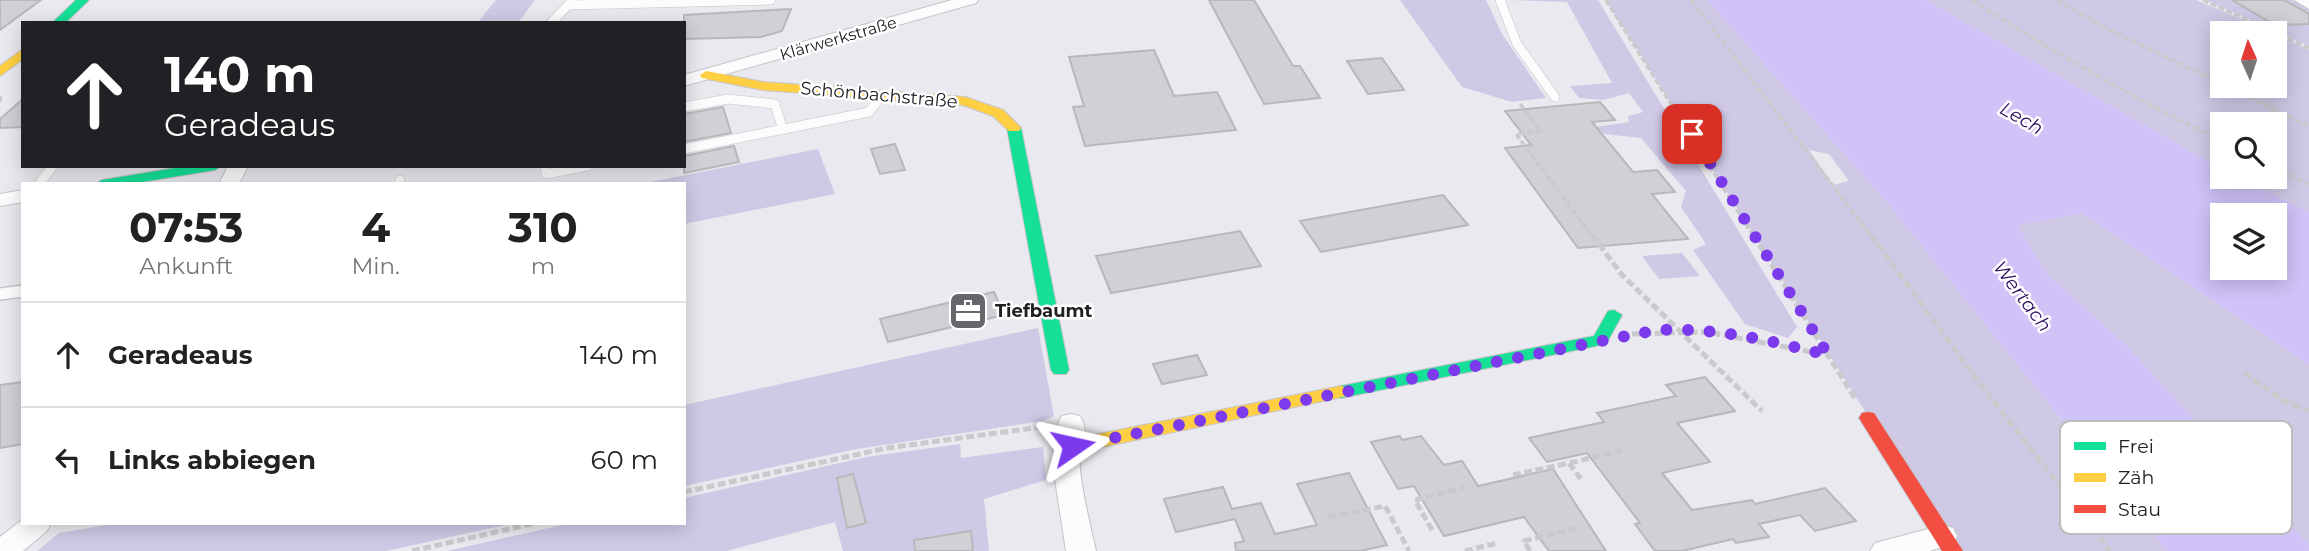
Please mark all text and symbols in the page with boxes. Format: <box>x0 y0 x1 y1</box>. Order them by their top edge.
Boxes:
street label: Klärwerkstraße <box>777 13 899 64</box>
north arrow <box>2210 21 2287 98</box>
map controls <box>2210 21 2287 280</box>
text: 140 m <box>164 45 316 104</box>
icon: ahead <box>49 49 140 140</box>
street label: Schönbachstraße <box>799 77 959 113</box>
water label: Lech <box>1996 97 2047 140</box>
pin <box>1662 104 1722 164</box>
text: Geradeaus <box>164 105 335 144</box>
button: search <box>2210 112 2287 189</box>
icon: arrive <box>1673 115 1711 153</box>
text: 07:53 <box>129 201 243 253</box>
text: 4 <box>361 201 390 253</box>
text: 310 <box>508 201 578 253</box>
button: layers <box>2210 203 2287 280</box>
text: Ankunft <box>139 252 233 280</box>
text: Min. <box>351 252 400 280</box>
text: m <box>531 252 555 280</box>
water label: Wertach <box>1989 256 2057 336</box>
office icon: Tiefbaumt <box>947 290 989 332</box>
place label: Tiefbaumt <box>995 300 1092 322</box>
icon: ahead <box>49 336 87 374</box>
text: Geradeaus <box>108 339 253 371</box>
text: 140 m <box>580 339 658 371</box>
position arrow <box>1036 409 1110 483</box>
legend <box>2060 421 2292 534</box>
text: Frei <box>2118 435 2154 458</box>
icon: left <box>49 441 87 479</box>
text: Links abbiegen <box>108 444 316 476</box>
text: 60 m <box>591 444 658 476</box>
text: Zäh <box>2118 466 2154 489</box>
text: Stau <box>2118 498 2161 521</box>

